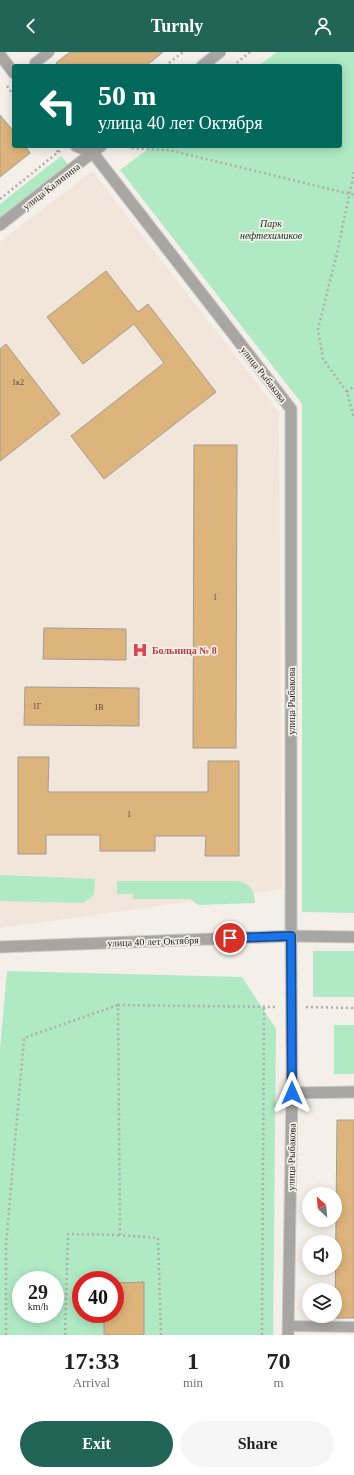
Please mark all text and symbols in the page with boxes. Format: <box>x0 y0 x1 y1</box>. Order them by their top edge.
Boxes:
icon: back <box>20 15 42 37</box>
icon: person <box>312 15 334 37</box>
text: Turnly <box>151 16 203 36</box>
icon: left <box>32 80 84 132</box>
text: 50 m <box>98 80 156 111</box>
text: улица 40 лет Октября <box>98 113 263 133</box>
street label: улица Калинина <box>21 160 82 212</box>
park label: Парк нефтехимиков <box>240 218 303 241</box>
street label: улица Рыбакова <box>239 344 289 405</box>
house number: 1к2 <box>12 378 24 387</box>
house number: 1 <box>213 593 217 602</box>
hospital icon: Больница № 8 <box>131 641 149 659</box>
place label: Больница № 8 <box>152 645 217 656</box>
street label: улица Рыбакова <box>286 667 297 735</box>
house number: 1Г <box>33 702 42 711</box>
house number: 1В <box>94 703 104 712</box>
house number: 1 <box>127 810 131 819</box>
pin <box>213 921 247 955</box>
icon: arrive <box>219 927 241 949</box>
street label: улица 40 лет Октября <box>107 934 199 949</box>
position arrow <box>271 1072 313 1114</box>
street label: улица Рыбакова <box>285 1123 298 1191</box>
north arrow <box>302 1187 342 1227</box>
map controls <box>302 1187 342 1323</box>
button: sound <box>302 1235 342 1275</box>
speed limit sign: 40 <box>72 1271 124 1323</box>
text: 29 <box>28 1281 48 1303</box>
button: layers <box>302 1283 342 1323</box>
text: km/h <box>28 1301 48 1312</box>
text: 17:33 <box>63 1348 119 1374</box>
text: 1 <box>187 1348 199 1374</box>
text: 70 <box>267 1348 291 1374</box>
text: Arrival <box>73 1375 110 1390</box>
text: min <box>183 1375 203 1390</box>
text: m <box>273 1375 284 1390</box>
button: Exit <box>20 1421 173 1467</box>
button: Share <box>181 1421 334 1467</box>

